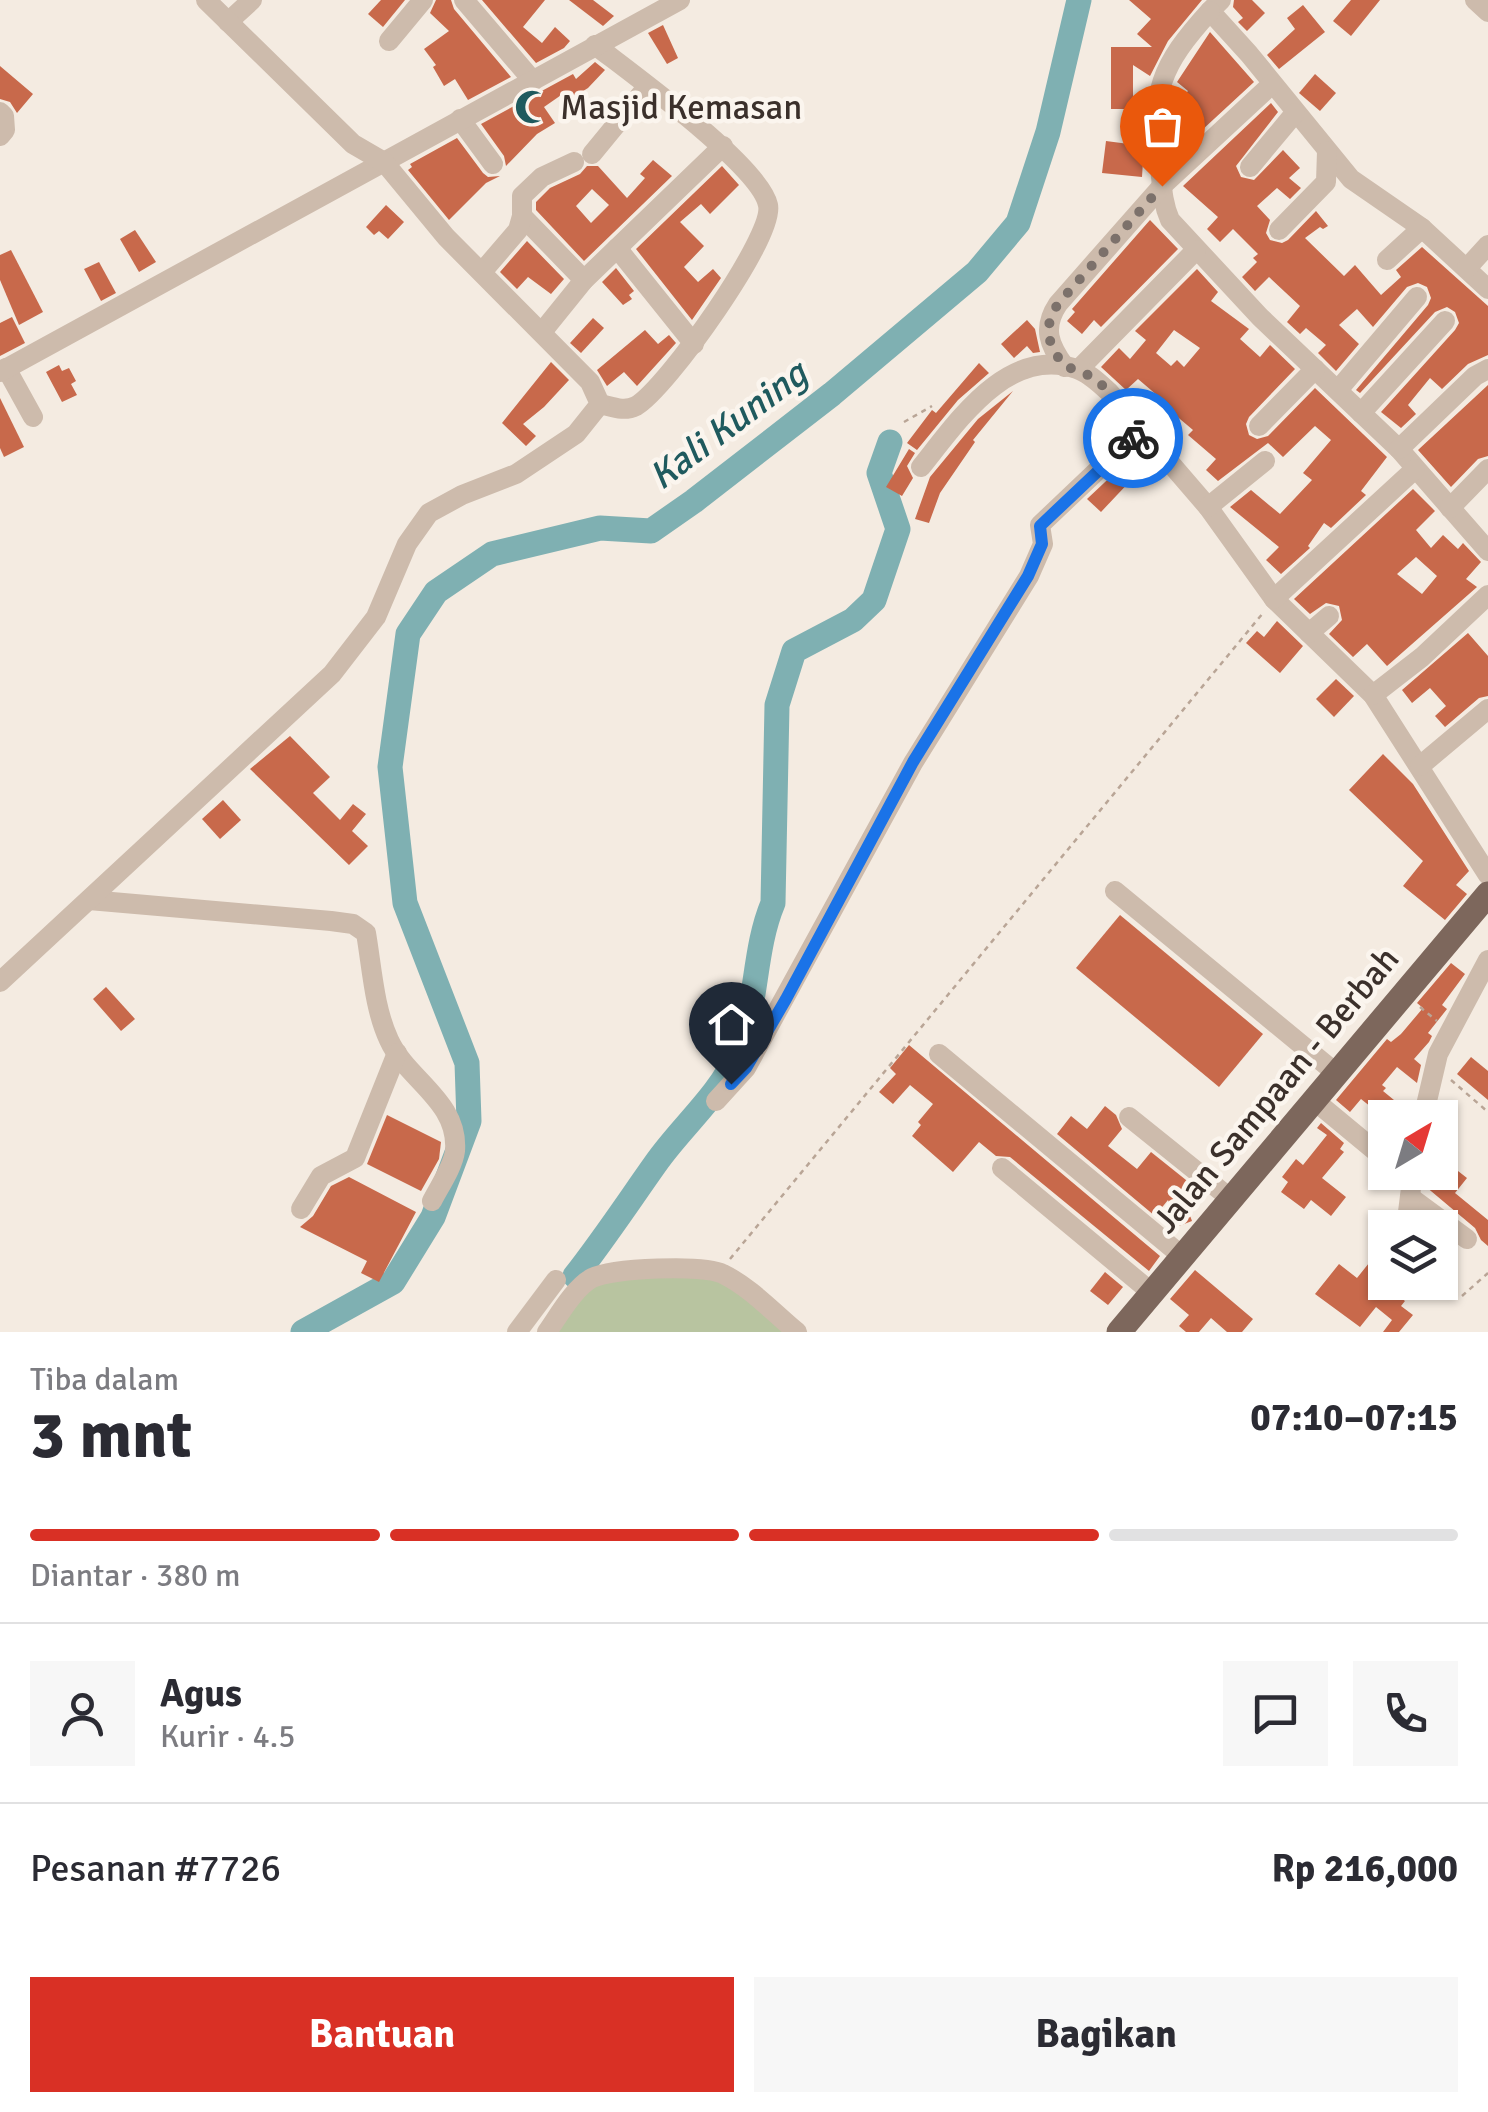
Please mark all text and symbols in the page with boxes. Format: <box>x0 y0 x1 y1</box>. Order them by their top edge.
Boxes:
pin <box>1120 84 1205 187</box>
place label: Masjid Kemasan <box>560 86 802 129</box>
mosque icon: Masjid Kemasan <box>513 88 551 126</box>
icon: bag <box>1135 99 1190 154</box>
water label: Kali Kuning <box>640 348 819 500</box>
courier <box>1083 388 1183 488</box>
icon: bike <box>1106 411 1161 466</box>
street label: Jalan Sampaan - Berbah <box>1144 938 1408 1242</box>
pin <box>689 982 774 1085</box>
icon: home <box>704 997 759 1052</box>
north arrow <box>1368 1100 1458 1190</box>
map controls <box>1368 1100 1458 1300</box>
button: layers <box>1368 1210 1458 1300</box>
text: Tiba dalam <box>30 1360 179 1399</box>
text: 07:10–07:15 <box>1250 1394 1458 1441</box>
text: 3 mnt <box>30 1396 192 1476</box>
text: Diantar · 380 m <box>30 1556 241 1595</box>
button: person <box>30 1661 135 1766</box>
button: chat <box>1223 1661 1328 1766</box>
button: phone <box>1353 1661 1458 1766</box>
text: Agus <box>160 1670 242 1717</box>
text: Kurir · 4.5 <box>160 1717 296 1756</box>
text: Pesanan #7726 <box>30 1845 281 1892</box>
text: Rp 216,000 <box>1271 1845 1458 1892</box>
button: Bantuan <box>30 1977 734 2092</box>
button: Bagikan <box>754 1977 1458 2092</box>

